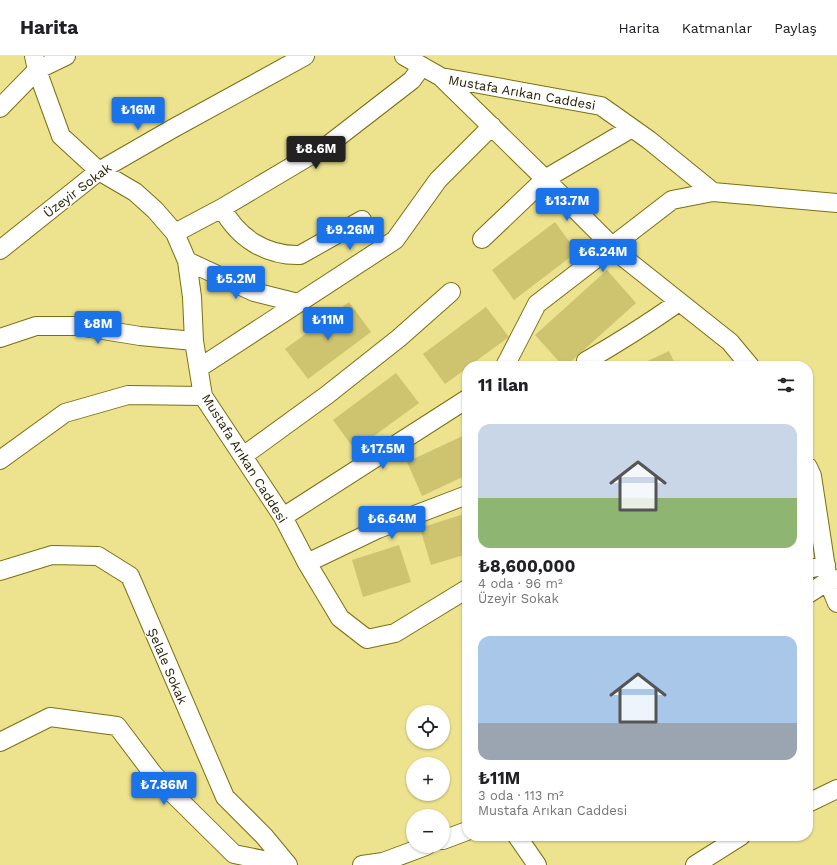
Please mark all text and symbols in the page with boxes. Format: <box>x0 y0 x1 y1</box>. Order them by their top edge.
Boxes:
text: Harita <box>20 16 78 39</box>
text: Harita <box>618 20 660 36</box>
text: Katmanlar <box>682 20 752 36</box>
text: Paylaş <box>774 20 817 36</box>
street label: Mustafa Arıkan Caddesi <box>447 72 597 113</box>
pin: ₺16M <box>114 97 162 131</box>
text: ₺16M <box>121 102 155 117</box>
pin: ₺8.6M <box>288 136 344 170</box>
text: ₺8.6M <box>296 141 336 156</box>
street label: Üzeyir Sokak <box>40 160 115 221</box>
pin: ₺13.7M <box>534 188 600 222</box>
text: ₺13.7M <box>545 193 589 208</box>
pin: ₺9.26M <box>317 217 383 251</box>
text: ₺9.26M <box>326 222 374 237</box>
pin: ₺6.24M <box>570 239 636 273</box>
text: ₺6.24M <box>579 244 627 259</box>
pin: ₺5.2M <box>208 266 264 300</box>
text: ₺5.2M <box>216 271 256 286</box>
pin: ₺11M <box>304 307 352 341</box>
pin: ₺8M <box>79 311 117 345</box>
text: ₺11M <box>312 312 344 327</box>
text: ₺8M <box>83 316 113 331</box>
icon: filters <box>775 374 797 396</box>
text: 11 ilan <box>478 375 529 395</box>
street label: Mustafa Arıkan Caddesi <box>199 391 290 525</box>
pin: ₺17.5M <box>350 436 416 470</box>
text: ₺17.5M <box>361 441 405 456</box>
icon: home <box>602 450 674 522</box>
pin: ₺6.64M <box>359 506 425 540</box>
text: ₺6.64M <box>367 511 417 526</box>
text: ₺8,600,000 <box>478 556 575 576</box>
text: 4 oda · 96 m² <box>478 576 563 591</box>
text: Üzeyir Sokak <box>478 591 559 606</box>
street label: Şelale Sokak <box>145 626 191 707</box>
icon: home <box>602 662 674 734</box>
map controls <box>406 705 450 853</box>
button: locate <box>406 705 450 749</box>
button: + <box>406 757 450 801</box>
text: ₺11M <box>478 768 520 788</box>
pin: ₺7.86M <box>131 772 197 806</box>
text: ₺7.86M <box>140 777 188 792</box>
text: 3 oda · 113 m² <box>478 788 564 803</box>
text: Mustafa Arıkan Caddesi <box>478 803 627 818</box>
button: − <box>406 809 450 853</box>

